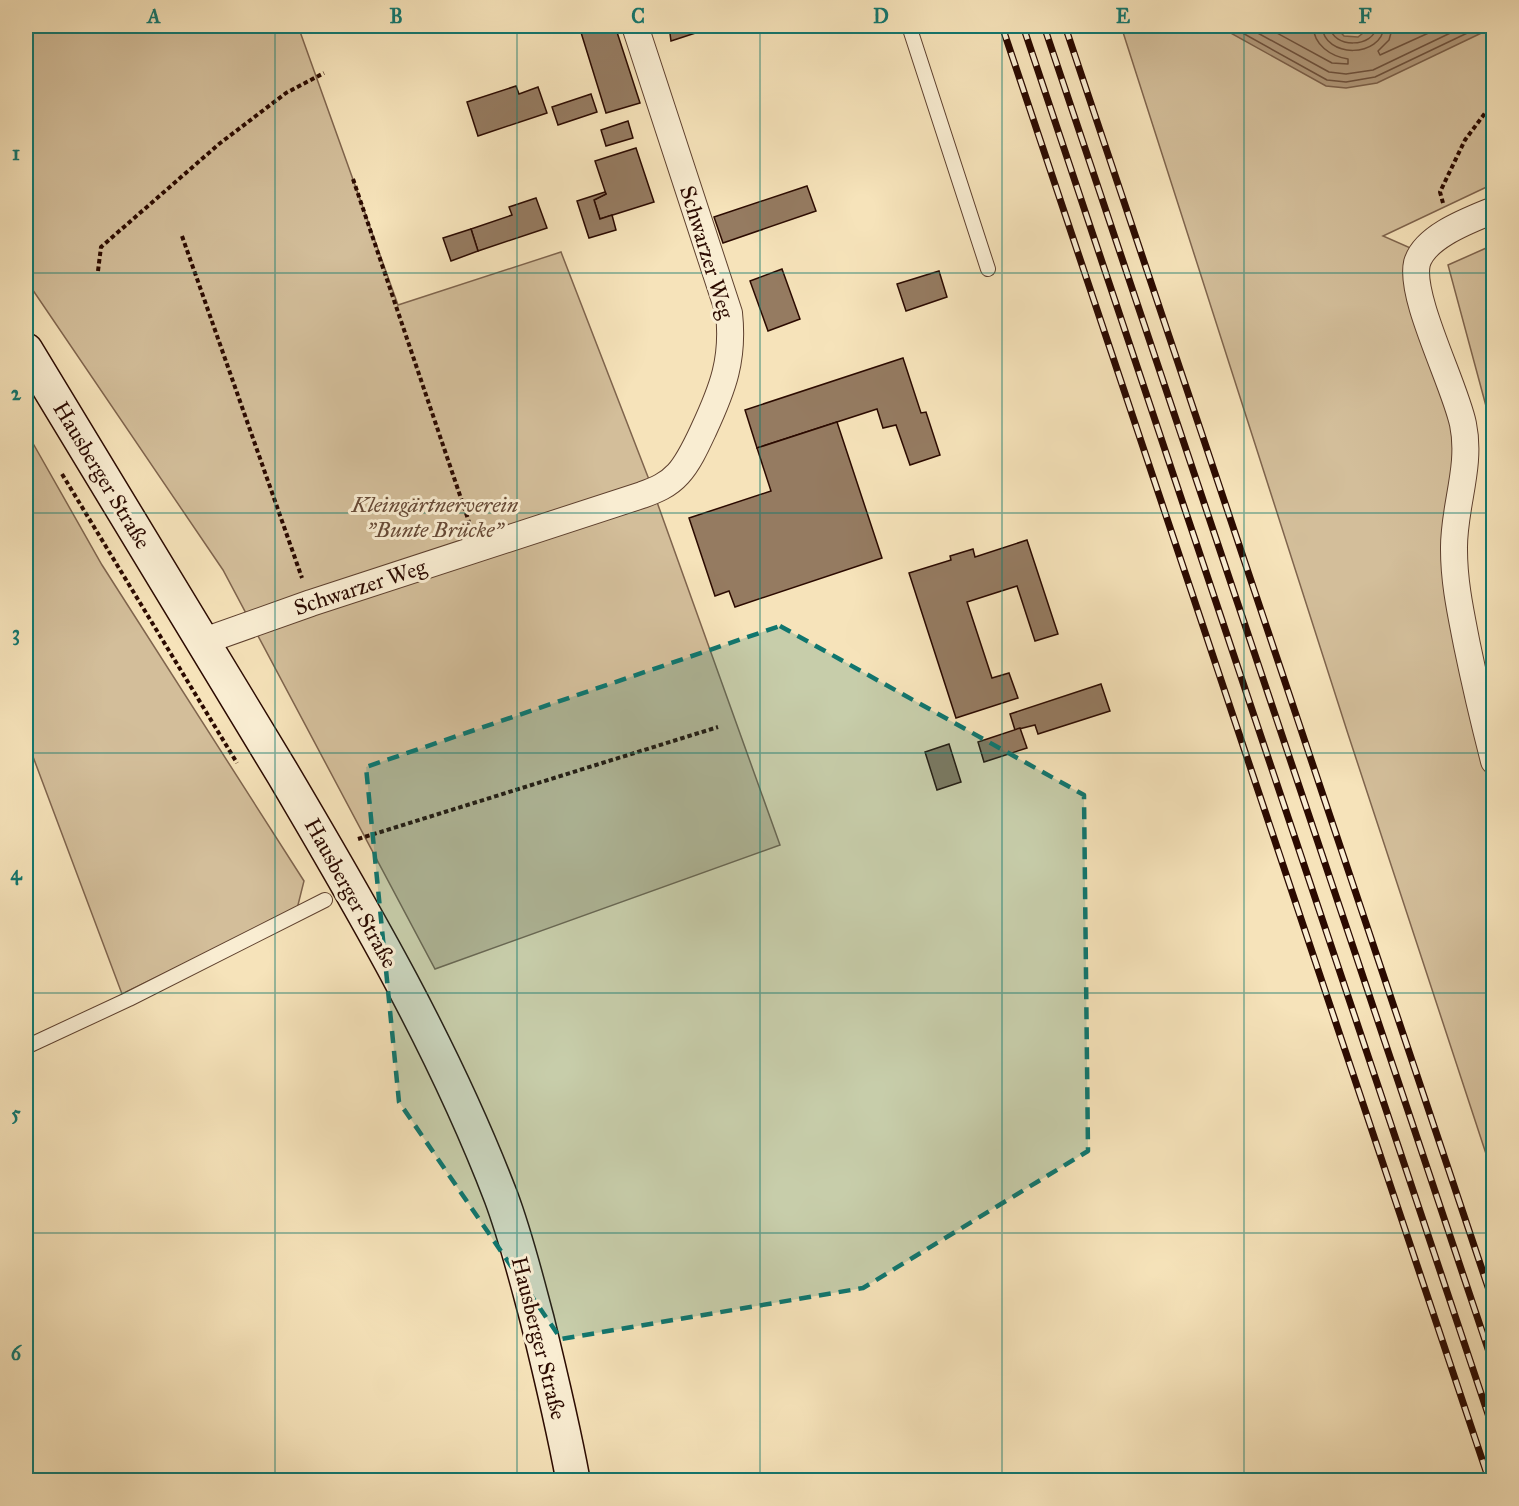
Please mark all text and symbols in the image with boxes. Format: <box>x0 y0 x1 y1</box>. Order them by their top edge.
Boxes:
text: A <box>145 4 161 28</box>
text: B <box>389 4 403 28</box>
text: C <box>631 4 645 28</box>
text: D <box>873 4 889 28</box>
text: E <box>1116 4 1131 28</box>
text: F <box>1358 4 1372 28</box>
text: 1 <box>12 141 20 165</box>
street label: Schwarzer Weg <box>674 182 740 322</box>
text: 2 <box>11 381 22 405</box>
street label: Hausberger Straße <box>47 396 157 554</box>
park label: Kleingärtnerverein "Bunte Brücke" <box>351 491 519 543</box>
street label: Schwarzer Weg <box>290 553 430 621</box>
text: 3 <box>12 621 20 646</box>
street label: Hausberger Straße <box>299 813 403 973</box>
text: 4 <box>10 861 22 886</box>
text: 5 <box>11 1101 21 1125</box>
street label: Hausberger Straße <box>506 1254 572 1422</box>
text: 6 <box>11 1341 23 1365</box>

